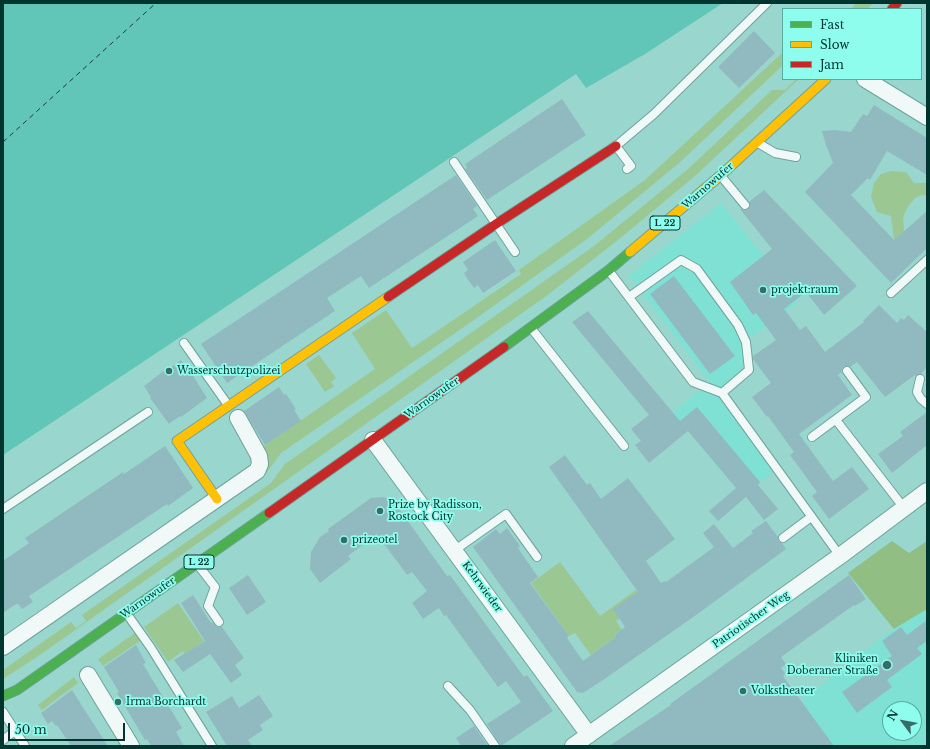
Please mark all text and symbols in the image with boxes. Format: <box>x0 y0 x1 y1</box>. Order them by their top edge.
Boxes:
legend <box>782 8 922 80</box>
text: Fast <box>820 17 844 32</box>
text: Slow <box>820 37 849 52</box>
text: Jam <box>820 57 844 72</box>
street label: Warnowufer <box>680 160 736 212</box>
road number: L 22 <box>650 216 680 230</box>
place label: projekt:raum <box>771 284 838 296</box>
marker: projekt:raum <box>758 285 768 295</box>
place label: Wasserschutzpolizei <box>177 365 281 377</box>
marker: Wasserschutzpolizei <box>164 366 174 376</box>
street label: Warnowufer <box>402 375 462 421</box>
place label: Prize by Radisson, Rostock City <box>388 499 482 522</box>
marker: Prize by Radisson, Rostock City <box>375 506 385 516</box>
place label: prizeotel <box>352 534 398 546</box>
marker: prizeotel <box>339 535 349 545</box>
road number: L 22 <box>184 555 214 569</box>
street label: Kehrwieder <box>460 559 504 615</box>
street label: Warnowufer <box>118 575 178 621</box>
street label: Patriotischer Weg <box>710 589 792 651</box>
place label: Kliniken Doberaner Straße <box>787 653 878 676</box>
marker: Kliniken Doberaner Straße <box>881 659 893 671</box>
place label: Volkstheater <box>751 685 815 697</box>
marker: Volkstheater <box>738 686 748 696</box>
place label: Irma Borchardt <box>126 696 206 708</box>
marker: Irma Borchardt <box>113 697 123 707</box>
north arrow <box>882 701 922 741</box>
text: N <box>884 707 901 723</box>
scale bar <box>10 715 127 741</box>
text: 50 m <box>15 722 47 737</box>

